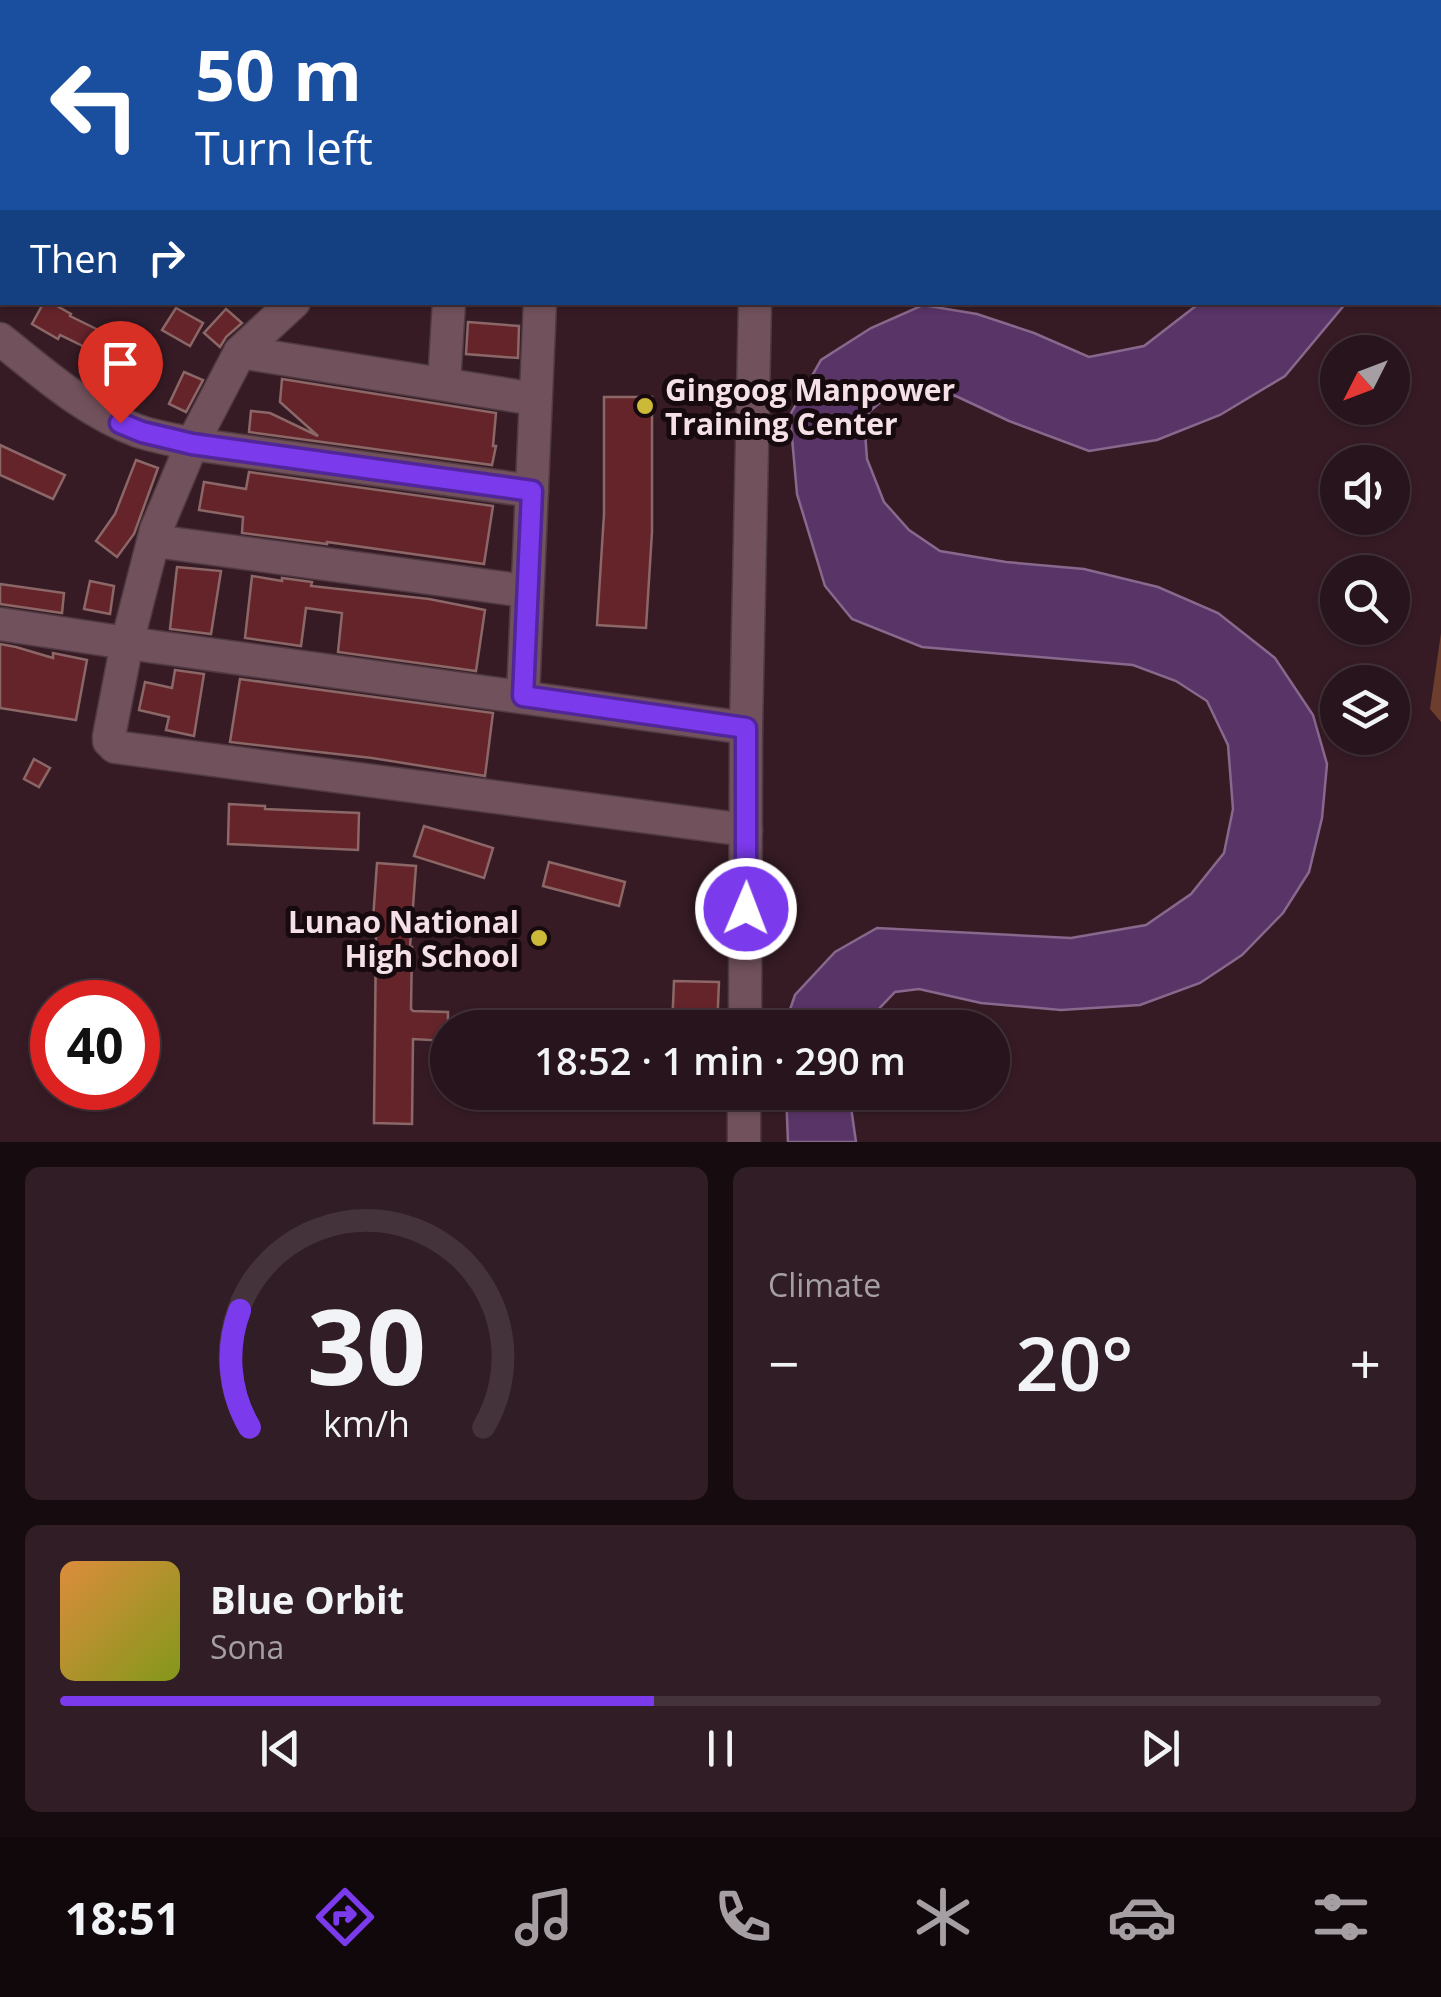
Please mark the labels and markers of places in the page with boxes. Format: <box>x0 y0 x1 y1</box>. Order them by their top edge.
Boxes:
pin <box>78 321 163 424</box>
place label: Gingoog Manpower Training Center <box>665 369 955 444</box>
marker: Gingoog Manpower Training Center <box>634 395 656 417</box>
place label: Lunao National High School <box>288 901 519 976</box>
marker: Lunao National High School <box>528 927 550 949</box>

